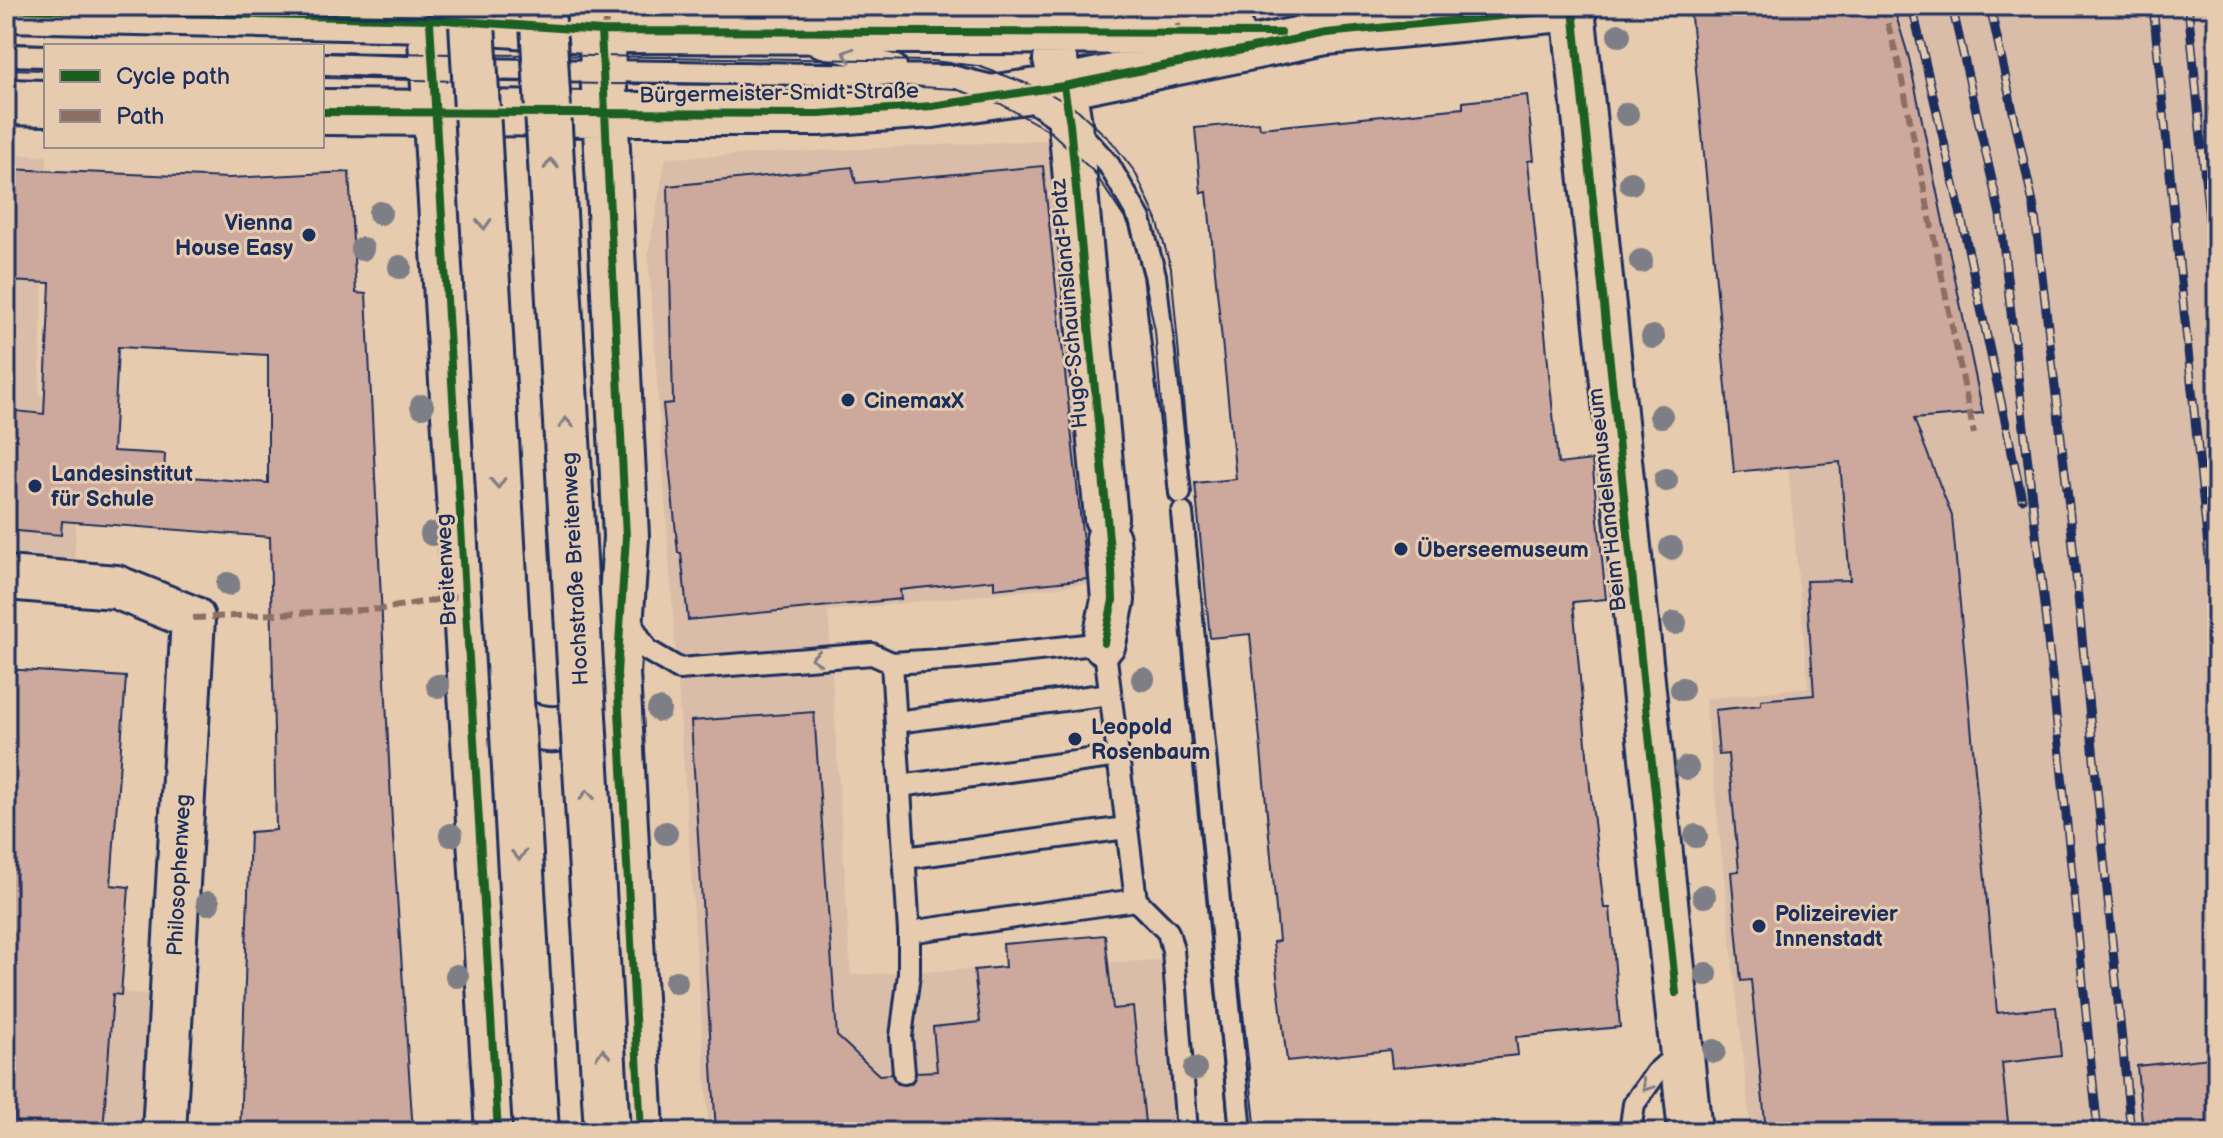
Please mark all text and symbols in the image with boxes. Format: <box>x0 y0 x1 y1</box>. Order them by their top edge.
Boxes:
legend <box>44 44 324 148</box>
one-way arrow <box>841 47 855 63</box>
text: Cycle path <box>116 62 230 91</box>
street label: Bürgermeister-Smidt-Straße <box>639 78 919 109</box>
text: Path <box>116 102 164 131</box>
one-way arrow <box>543 157 560 170</box>
street label: Hugo-Schauinsland-Platz <box>1045 177 1094 430</box>
place label: Vienna House Easy <box>175 210 293 262</box>
one-way arrow <box>475 218 492 231</box>
marker: Vienna House Easy <box>300 226 318 244</box>
street label: Beim Handelsmuseum <box>1582 387 1633 613</box>
place label: CinemaxX <box>864 388 964 415</box>
marker: CinemaxX <box>839 391 857 409</box>
one-way arrow <box>558 416 575 429</box>
street label: Hochstraße Breitenweg <box>556 451 595 686</box>
place label: Landesinstitut für Schule <box>51 461 193 513</box>
marker: Landesinstitut für Schule <box>26 477 44 495</box>
one-way arrow <box>489 477 506 490</box>
street label: Breitenweg <box>430 513 463 627</box>
place label: Überseemuseum <box>1417 536 1589 564</box>
marker: Überseemuseum <box>1392 540 1410 558</box>
one-way arrow <box>809 649 822 666</box>
place label: Leopold Rosenbaum <box>1091 714 1210 766</box>
marker: Leopold Rosenbaum <box>1066 730 1084 748</box>
one-way arrow <box>579 788 596 801</box>
street label: Philosophenweg <box>162 793 197 957</box>
one-way arrow <box>511 849 528 862</box>
place label: Polizeirevier Innenstadt <box>1775 901 1898 953</box>
marker: Polizeirevier Innenstadt <box>1750 917 1768 935</box>
one-way arrow <box>594 1047 611 1060</box>
one-way arrow <box>1642 1078 1657 1092</box>

